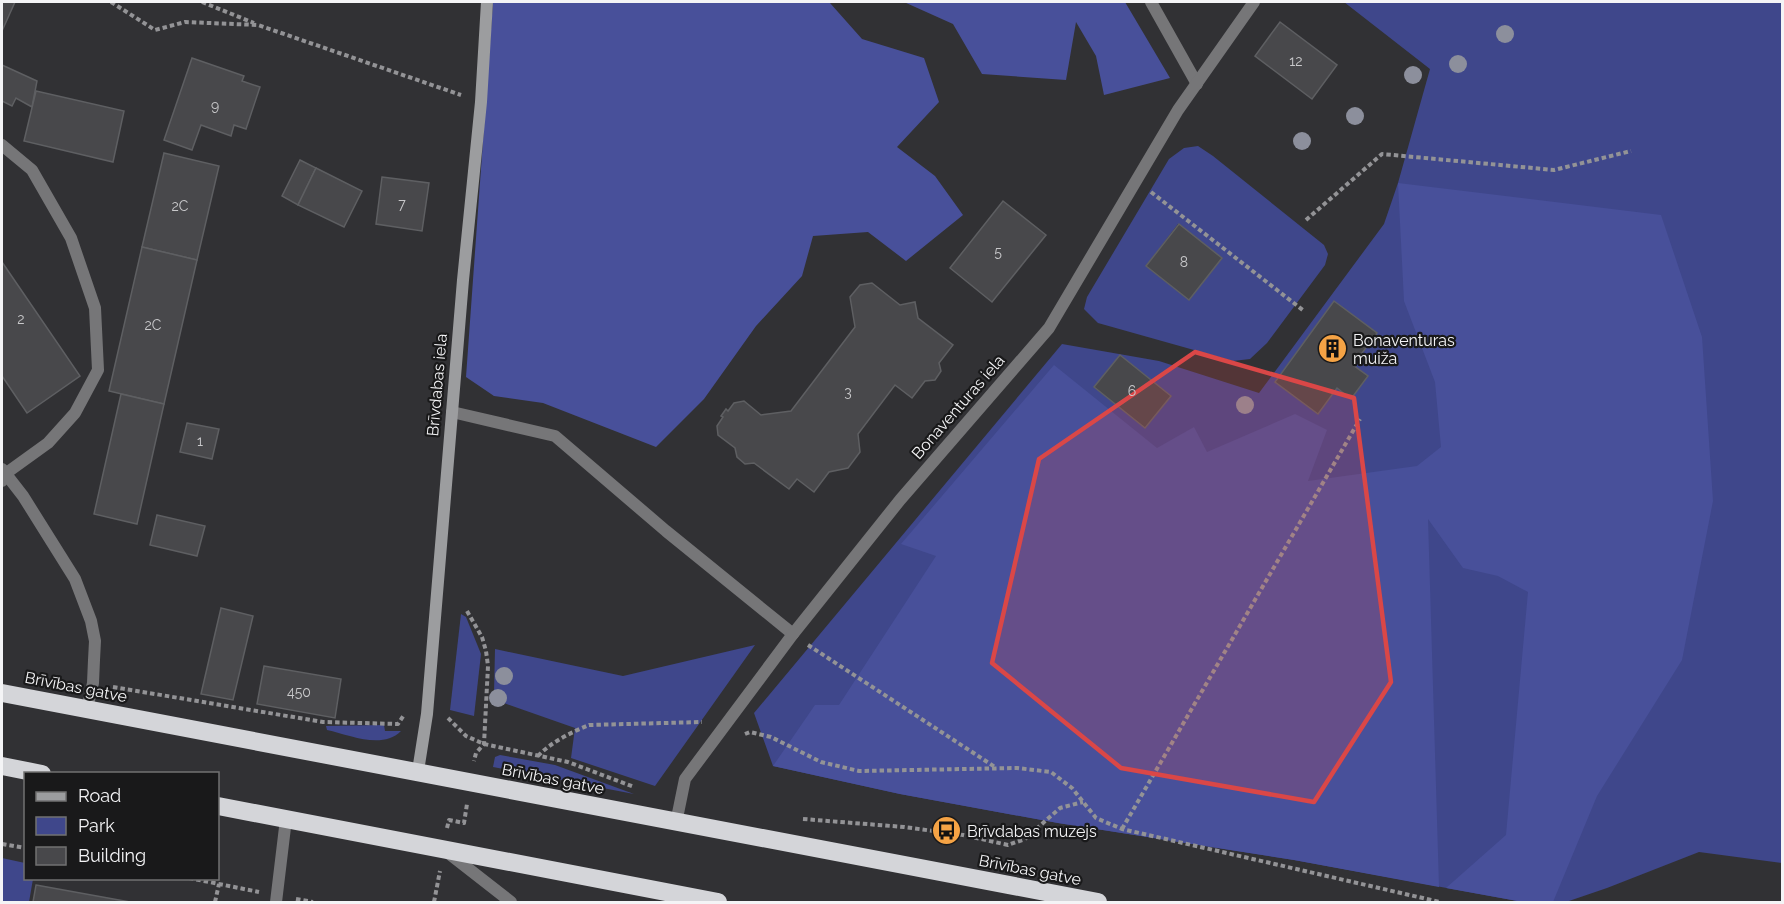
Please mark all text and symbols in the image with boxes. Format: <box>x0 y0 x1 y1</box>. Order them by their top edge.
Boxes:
house number: 12 <box>1289 53 1303 69</box>
house number: 9 <box>211 98 219 114</box>
house number: 7 <box>398 196 406 212</box>
house number: 2C <box>172 198 189 214</box>
house number: 5 <box>994 244 1002 260</box>
house number: 8 <box>1180 254 1188 270</box>
house number: 2 <box>17 311 25 327</box>
house number: 2C <box>145 317 162 333</box>
place label: Bonaventuras muiža <box>1353 331 1455 368</box>
street label: Brīvdabas iela <box>423 333 451 437</box>
building icon: Bonaventuras muiža <box>1316 333 1348 365</box>
street label: Bonaventuras iela <box>908 351 1008 463</box>
house number: 6 <box>1128 383 1136 399</box>
house number: 3 <box>844 384 852 400</box>
house number: 1 <box>197 433 203 449</box>
street label: Brīvības gatve <box>23 668 129 706</box>
house number: 450 <box>287 684 311 700</box>
street label: Brīvības gatve <box>500 760 606 798</box>
legend <box>24 772 219 880</box>
text: Road <box>78 785 121 806</box>
text: Park <box>78 815 115 836</box>
bus stop icon: Brīvdabas muzejs <box>930 815 962 847</box>
place label: Brīvdabas muzejs <box>967 822 1097 841</box>
text: Building <box>78 845 146 866</box>
street label: Brīvības gatve <box>977 851 1083 889</box>

